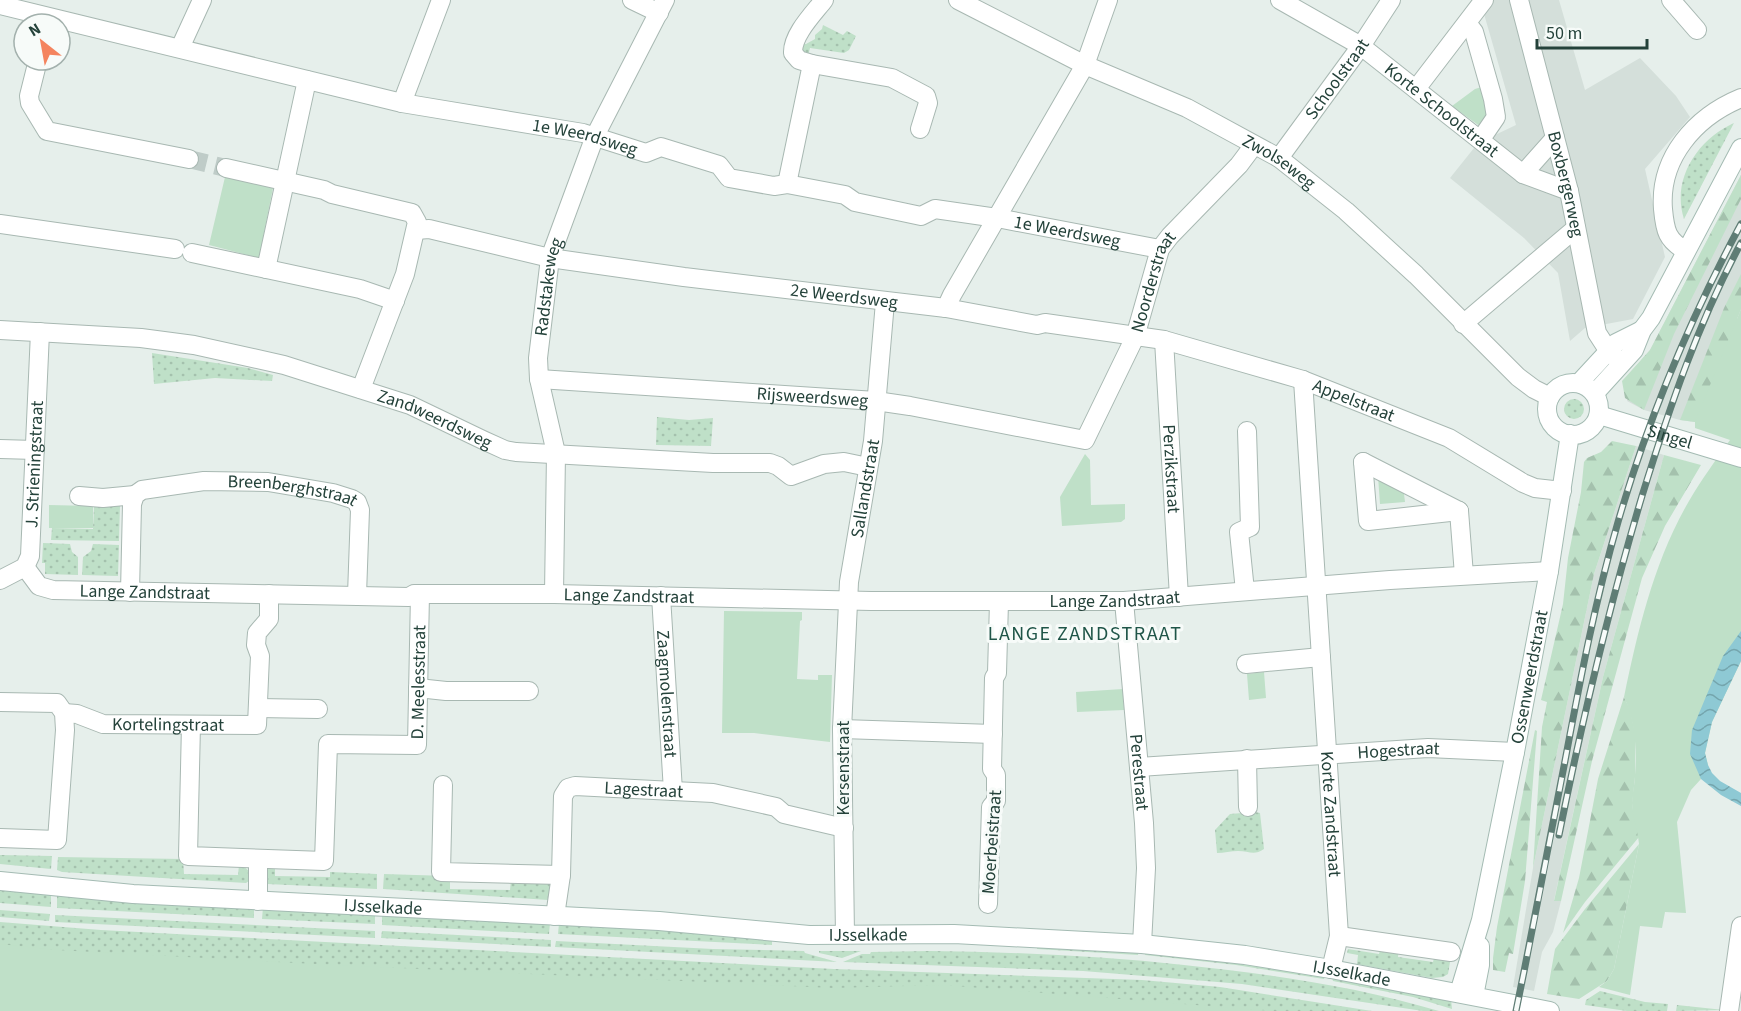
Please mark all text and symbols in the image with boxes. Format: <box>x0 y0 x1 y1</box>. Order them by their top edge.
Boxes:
north arrow <box>12 12 72 72</box>
scale bar <box>1537 12 1646 50</box>
text: N <box>25 18 45 42</box>
text: 50 m <box>1546 21 1582 46</box>
street label: Schoolstraat <box>1299 34 1375 125</box>
street label: Korte Schoolstraat <box>1379 57 1504 163</box>
street label: 1e Weerdsweg <box>530 112 641 162</box>
street label: Zwolseweg <box>1238 128 1321 195</box>
street label: Boxbergerweg <box>1541 128 1590 239</box>
street label: 1e Weerdsweg <box>1012 209 1123 254</box>
street label: Noorderstraat <box>1124 226 1182 335</box>
street label: Radstakeweg <box>528 234 569 337</box>
street label: 2e Weerdsweg <box>789 277 899 315</box>
street label: Appelstraat <box>1309 373 1399 428</box>
street label: Rijsweerdsweg <box>756 381 869 413</box>
street label: Zandweerdsweg <box>374 383 496 455</box>
street label: J. Strieningstraat <box>19 400 49 529</box>
street label: Singel <box>1644 418 1696 455</box>
street label: Perzikstraat <box>1156 424 1187 514</box>
street label: Sallandstraat <box>844 437 886 540</box>
street label: Breenberghstraat <box>227 469 363 512</box>
street label: Lange Zandstraat <box>79 578 210 606</box>
street label: Lange Zandstraat <box>563 582 694 610</box>
street label: Lange Zandstraat <box>1050 584 1181 614</box>
street label: Ossenweerdstraat <box>1504 608 1554 746</box>
district label: LANGE ZANDSTRAAT <box>988 620 1182 648</box>
street label: D. Meelesstraat <box>405 625 432 740</box>
street label: Zaagmolenstraat <box>651 629 683 758</box>
street label: Kortelingstraat <box>112 712 224 737</box>
street label: Kersenstraat <box>831 721 856 815</box>
street label: Perestraat <box>1124 733 1155 812</box>
street label: Hogestraat <box>1357 735 1440 765</box>
street label: Korte Zandstraat <box>1315 750 1348 878</box>
street label: Lagestraat <box>604 775 684 804</box>
street label: Moerbeistraat <box>976 789 1008 895</box>
street label: IJsselkade <box>343 892 423 921</box>
street label: IJsselkade <box>829 922 908 947</box>
street label: IJsselkade <box>1311 954 1393 993</box>

